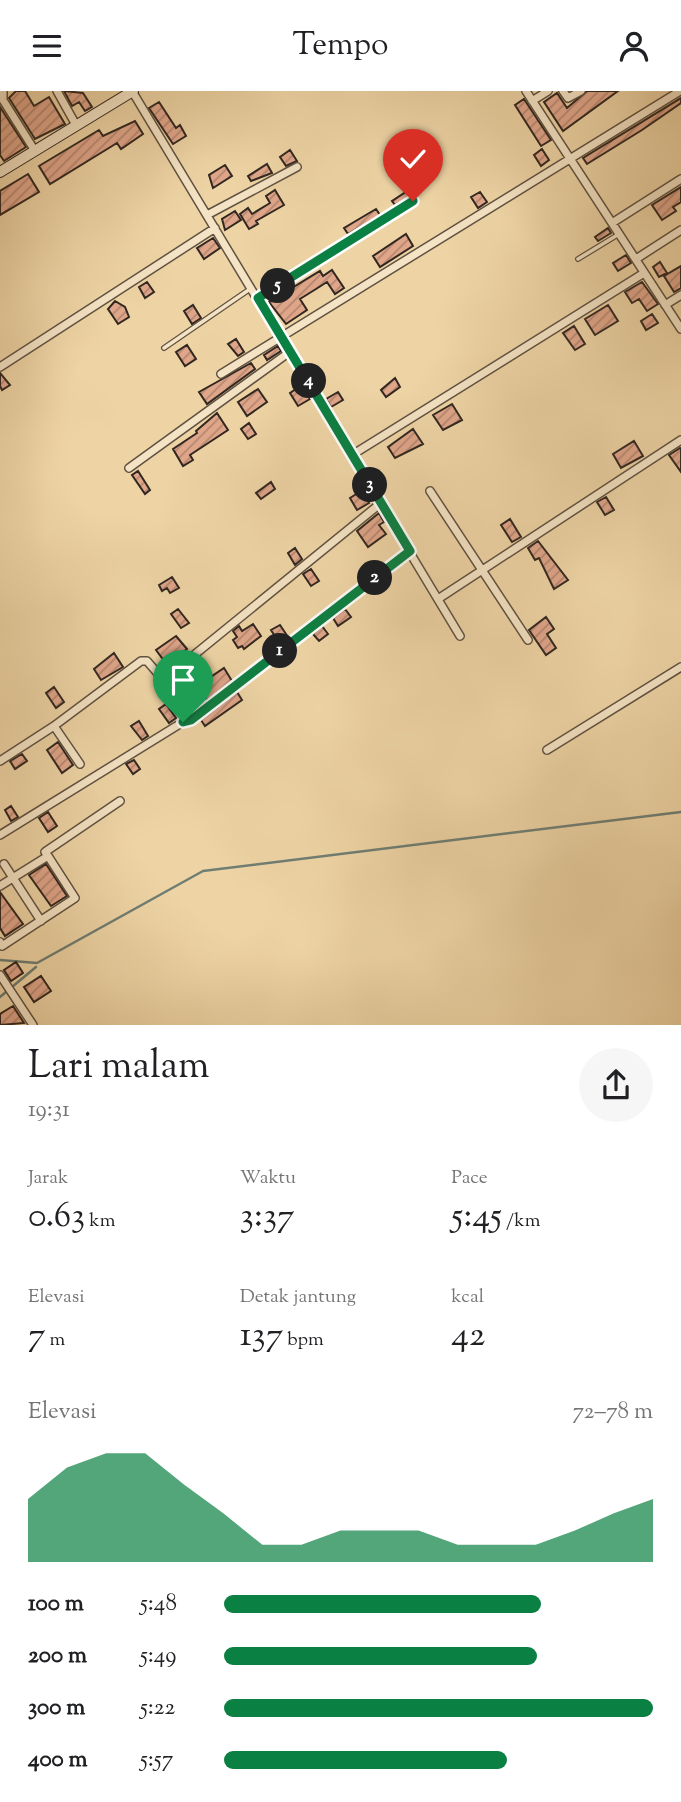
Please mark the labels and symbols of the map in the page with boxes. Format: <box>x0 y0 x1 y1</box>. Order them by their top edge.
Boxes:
pin <box>383 129 443 201</box>
pin: 5 <box>260 269 296 303</box>
pin: 4 <box>292 363 326 399</box>
pin: 3 <box>352 467 388 503</box>
pin: 2 <box>358 561 392 595</box>
pin: 1 <box>262 633 298 669</box>
pin <box>153 650 213 722</box>

